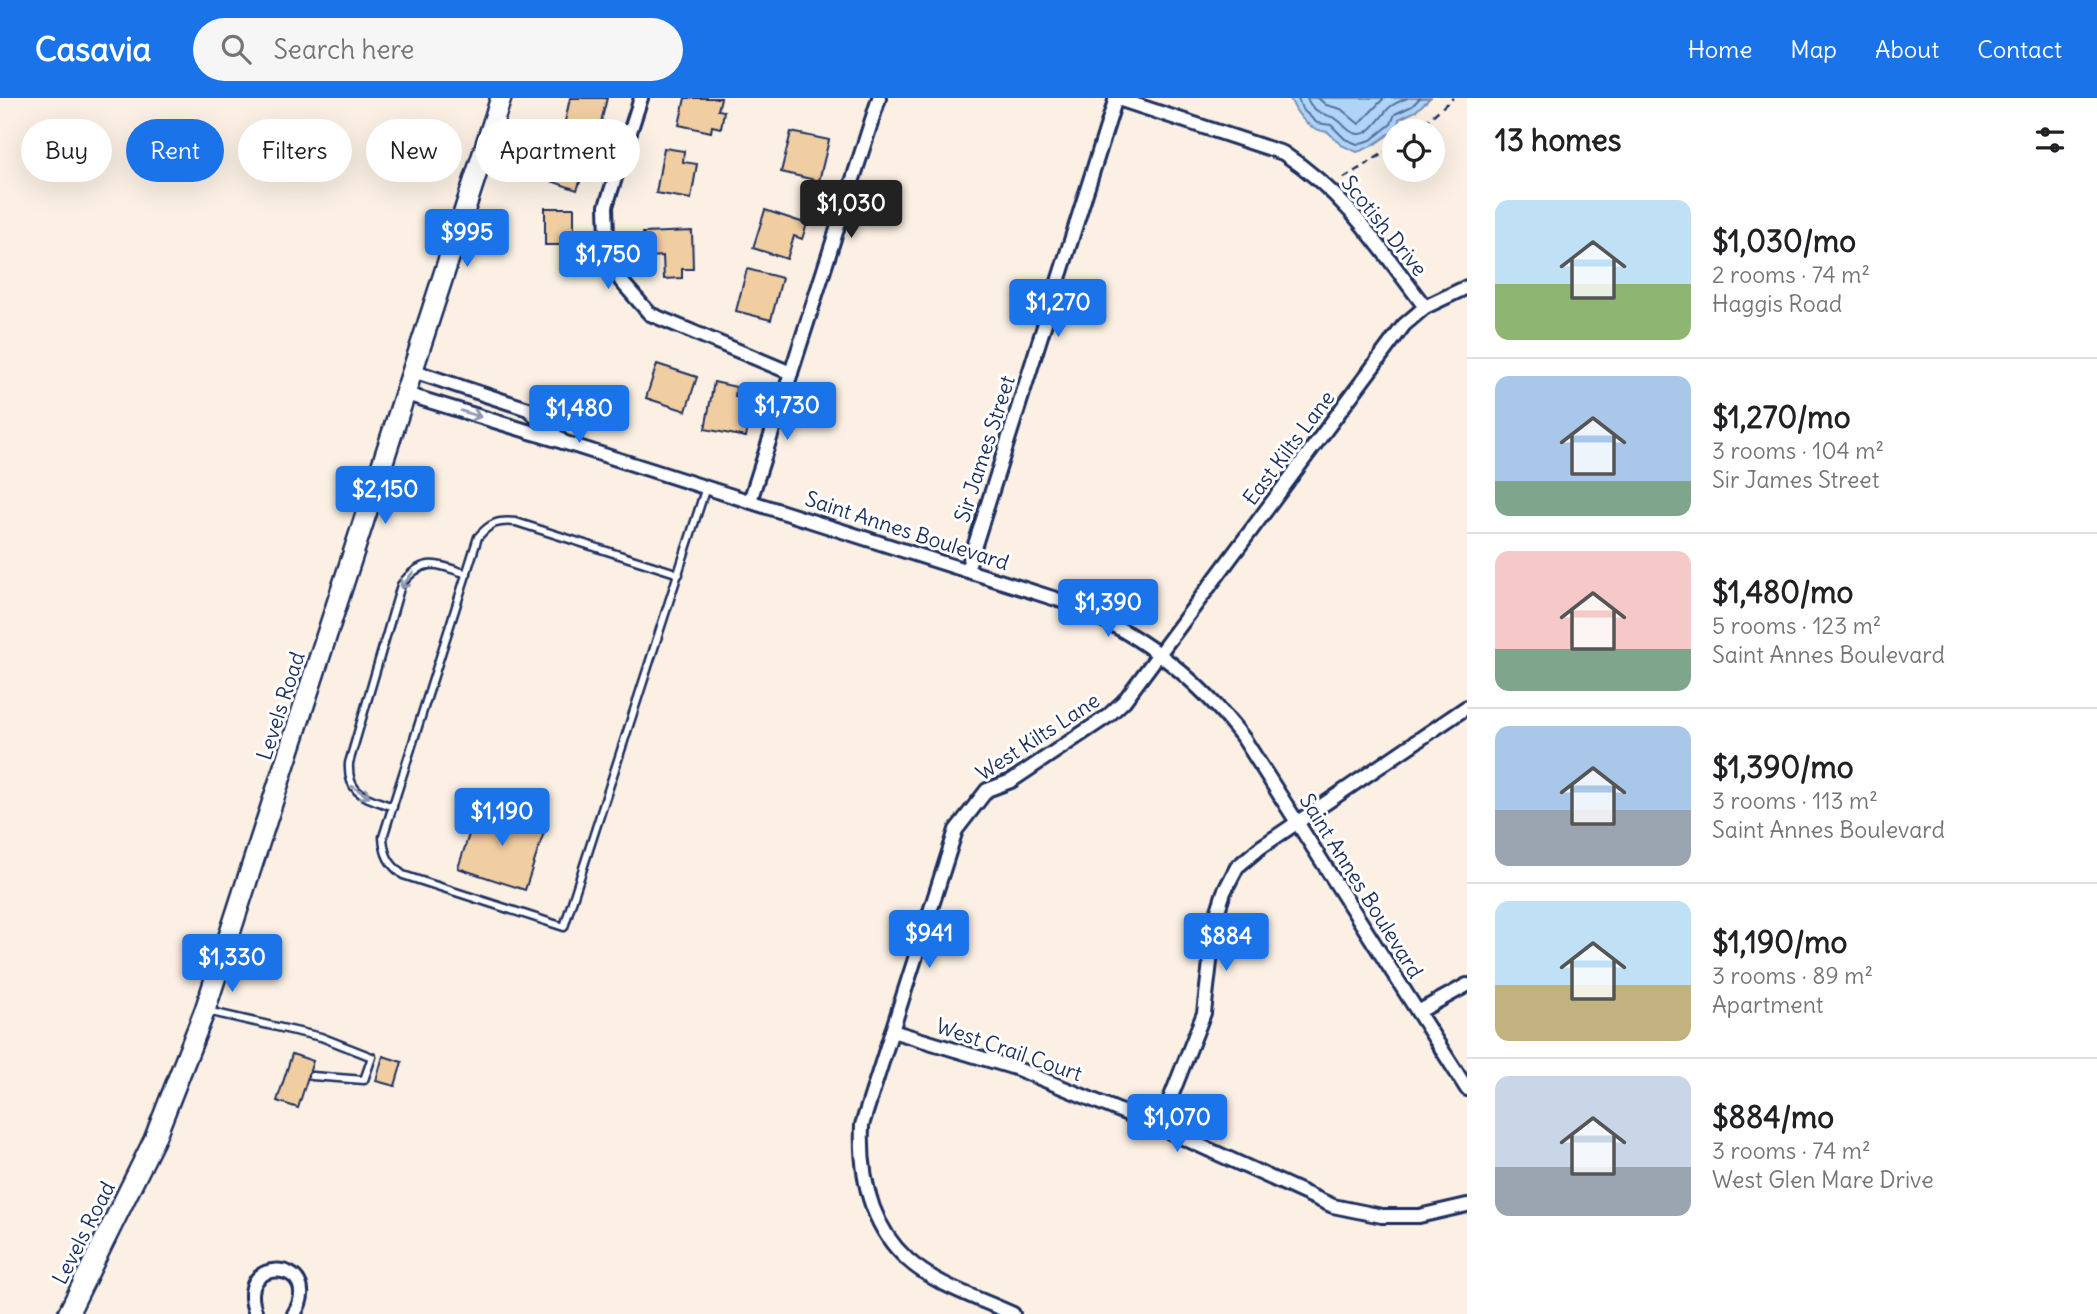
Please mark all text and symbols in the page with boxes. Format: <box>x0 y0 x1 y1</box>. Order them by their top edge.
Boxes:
search box <box>193 18 683 81</box>
text: Casavia <box>35 28 151 70</box>
icon: search <box>217 30 255 68</box>
text: Search here <box>273 33 414 66</box>
text: Home <box>1688 34 1752 64</box>
text: Map <box>1790 34 1837 64</box>
text: About <box>1875 34 1939 64</box>
text: Contact <box>1977 34 2062 64</box>
chip: Buy <box>21 119 112 182</box>
chip: Rent <box>126 119 224 182</box>
chip: Filters <box>238 119 352 182</box>
chip: New <box>366 119 462 182</box>
chip: Apartment <box>476 119 640 182</box>
map controls <box>1382 119 1445 182</box>
button: locate <box>1382 119 1445 182</box>
text: 13 homes <box>1495 121 1621 159</box>
icon: filters <box>2031 121 2069 159</box>
street label: Scotish Drive <box>1336 170 1433 282</box>
pin: $1,030 <box>794 180 908 240</box>
text: $1,030 <box>816 188 886 217</box>
pin: $995 <box>426 209 508 269</box>
text: $995 <box>441 217 493 246</box>
text: $1,030/mo <box>1712 222 1856 260</box>
icon: home <box>1551 228 1635 312</box>
pin: $1,750 <box>551 232 665 291</box>
text: $1,750 <box>575 239 641 268</box>
text: 2 rooms · 74 m² <box>1712 260 1870 289</box>
pin: $1,270 <box>1001 280 1115 339</box>
text: $1,270 <box>1025 287 1091 316</box>
text: Haggis Road <box>1712 289 1842 318</box>
street label: Sir James Street <box>948 372 1021 526</box>
pin: $1,730 <box>730 382 844 442</box>
street label: East Kilts Lane <box>1237 385 1340 510</box>
pin: $1,480 <box>522 386 636 445</box>
text: $1,730 <box>754 390 820 419</box>
text: $1,480 <box>545 393 613 422</box>
text: $1,270/mo <box>1712 398 1851 436</box>
icon: home <box>1551 404 1635 488</box>
one-way arrow <box>460 408 482 421</box>
text: 3 rooms · 104 m² <box>1712 436 1884 465</box>
text: Sir James Street <box>1712 465 1879 494</box>
pin: $2,150 <box>328 466 442 526</box>
text: $2,150 <box>352 474 418 503</box>
street label: Saint Annes Boulevard <box>802 485 1012 576</box>
one-way arrow <box>400 571 415 590</box>
text: $1,480/mo <box>1712 573 1853 611</box>
icon: home <box>1551 579 1635 663</box>
pin: $1,390 <box>1051 580 1165 639</box>
text: $1,390 <box>1074 587 1142 616</box>
text: 5 rooms · 123 m² <box>1712 611 1881 640</box>
text: Saint Annes Boulevard <box>1712 640 1945 669</box>
street label: Levels Road <box>250 648 311 763</box>
street label: West Kilts Lane <box>971 687 1105 787</box>
text: $1,390/mo <box>1712 748 1854 786</box>
icon: home <box>1551 754 1635 838</box>
one-way arrow <box>351 784 370 799</box>
text: 3 rooms · 113 m² <box>1712 786 1878 815</box>
pin: $1,190 <box>445 788 559 848</box>
street label: Saint Annes Boulevard <box>1294 788 1429 983</box>
text: $1,190 <box>471 796 533 825</box>
text: Saint Annes Boulevard <box>1712 815 1945 844</box>
pin: $941 <box>888 910 970 970</box>
pin: $884 <box>1185 914 1267 973</box>
text: $941 <box>905 918 953 947</box>
text: $884 <box>1200 921 1252 950</box>
text: $1,190/mo <box>1712 923 1847 961</box>
icon: home <box>1551 929 1635 1013</box>
pin: $1,330 <box>175 934 289 994</box>
text: $1,330 <box>198 942 266 971</box>
text: 3 rooms · 89 m² <box>1712 961 1873 990</box>
text: Apartment <box>1712 990 1824 1019</box>
street label: West Crail Court <box>932 1012 1086 1087</box>
pin: $1,070 <box>1120 1094 1234 1154</box>
text: $884/mo <box>1712 1098 1834 1136</box>
text: $1,070 <box>1143 1102 1211 1131</box>
icon: home <box>1551 1104 1635 1188</box>
text: 3 rooms · 74 m² <box>1712 1136 1871 1165</box>
text: West Glen Mare Drive <box>1712 1165 1934 1194</box>
street label: Levels Road <box>46 1177 121 1289</box>

